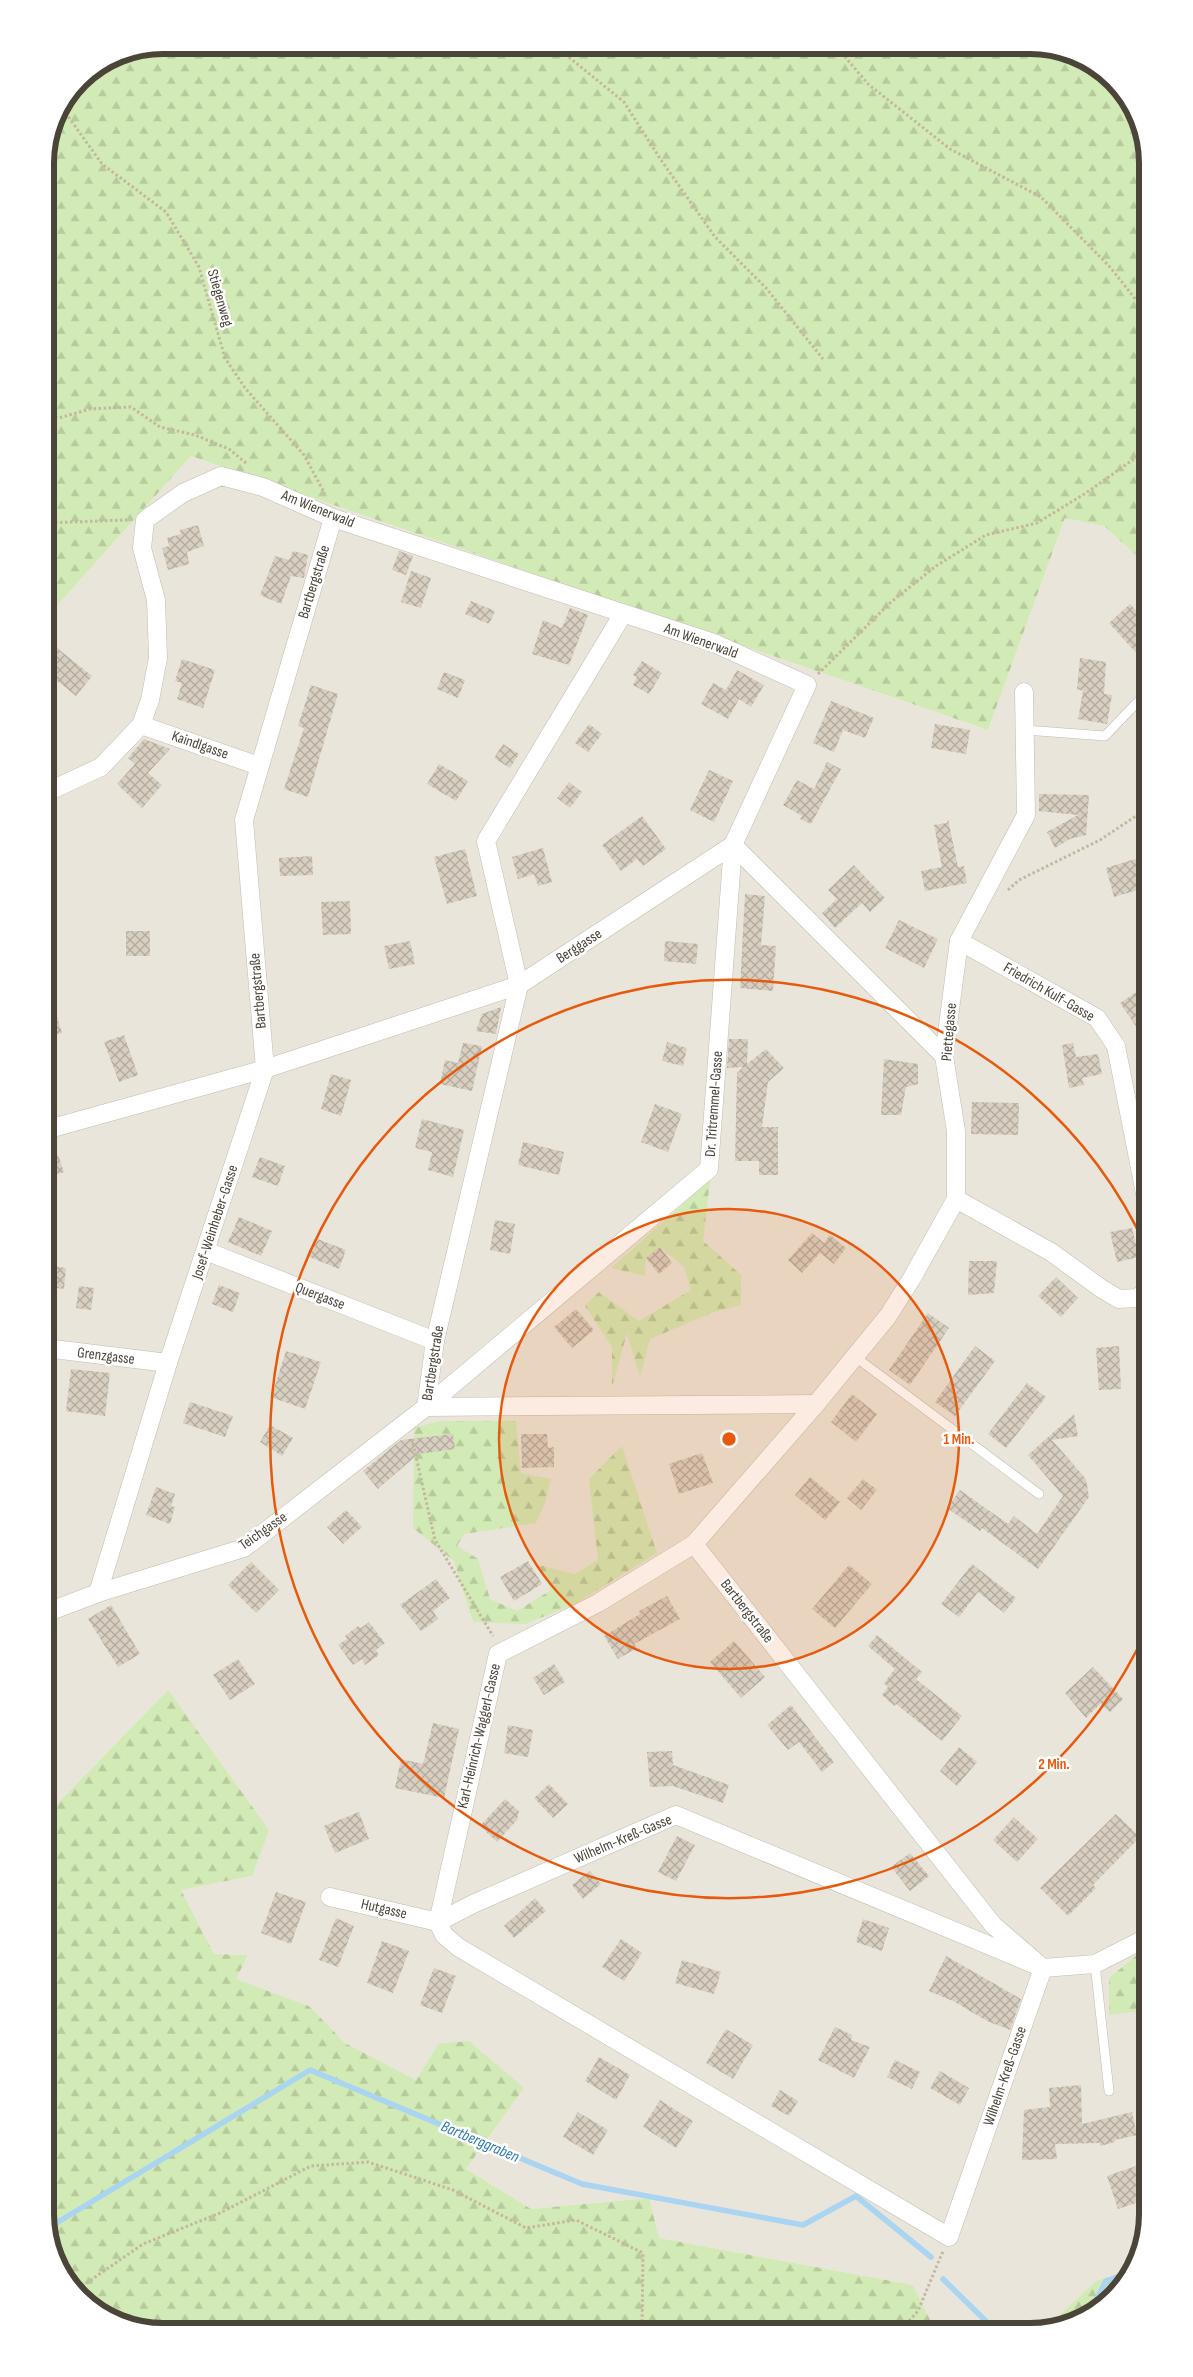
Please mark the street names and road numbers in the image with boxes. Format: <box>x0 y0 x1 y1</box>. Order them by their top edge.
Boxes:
street label: Stiegenweg <box>203 267 237 329</box>
street label: Am Wienerwald <box>278 485 357 532</box>
street label: Bartbergstraße <box>294 543 334 621</box>
street label: Am Wienerwald <box>660 619 741 663</box>
street label: Kaindlgasse <box>169 726 231 764</box>
street label: Berggasse <box>553 924 605 968</box>
street label: Bartbergstraße <box>245 952 271 1030</box>
street label: Friedrich Kulf-Gasse <box>1000 958 1098 1026</box>
street label: Piettegasse <box>937 1002 961 1062</box>
street label: Dr. Tritremmel-Gasse <box>701 1050 727 1158</box>
street label: Josef-Weinheber-Gasse <box>187 1162 242 1283</box>
street label: Quergasse <box>292 1278 348 1314</box>
street label: Bartbergstraße <box>418 1324 448 1402</box>
street label: Grenzgasse <box>76 1343 136 1369</box>
street label: Teichgasse <box>235 1508 291 1554</box>
street label: Bartbergstraße <box>716 1575 778 1647</box>
street label: Karl-Heinrich-Waggerl-Gasse <box>453 1662 505 1810</box>
street label: Wilhelm-Kreß-Gasse <box>571 1810 675 1868</box>
street label: Hutgasse <box>359 1894 409 1924</box>
street label: Wilhelm-Kreß-Gasse <box>979 2024 1031 2128</box>

